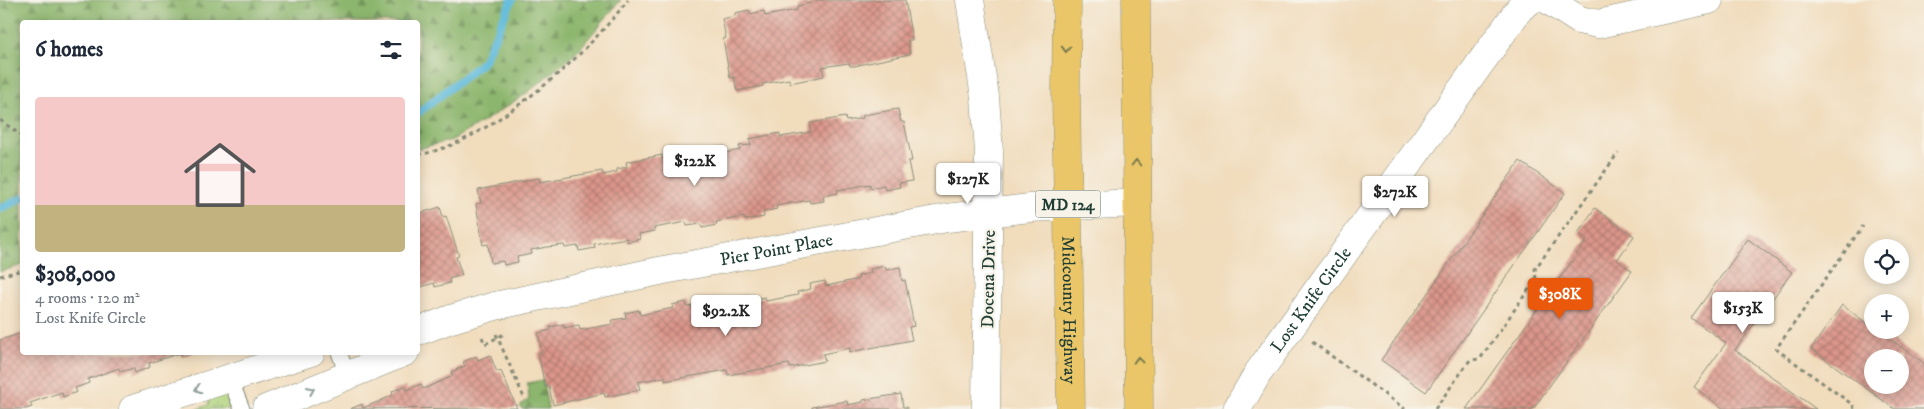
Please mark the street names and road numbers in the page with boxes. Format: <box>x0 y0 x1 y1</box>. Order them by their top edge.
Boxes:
road number: MD 124 <box>1036 190 1100 218</box>
street label: Pier Point Place <box>718 229 835 271</box>
street label: Docena Drive <box>977 230 1001 328</box>
street label: Midcounty Highway <box>1056 236 1081 385</box>
street label: Lost Knife Circle <box>1266 243 1357 357</box>

